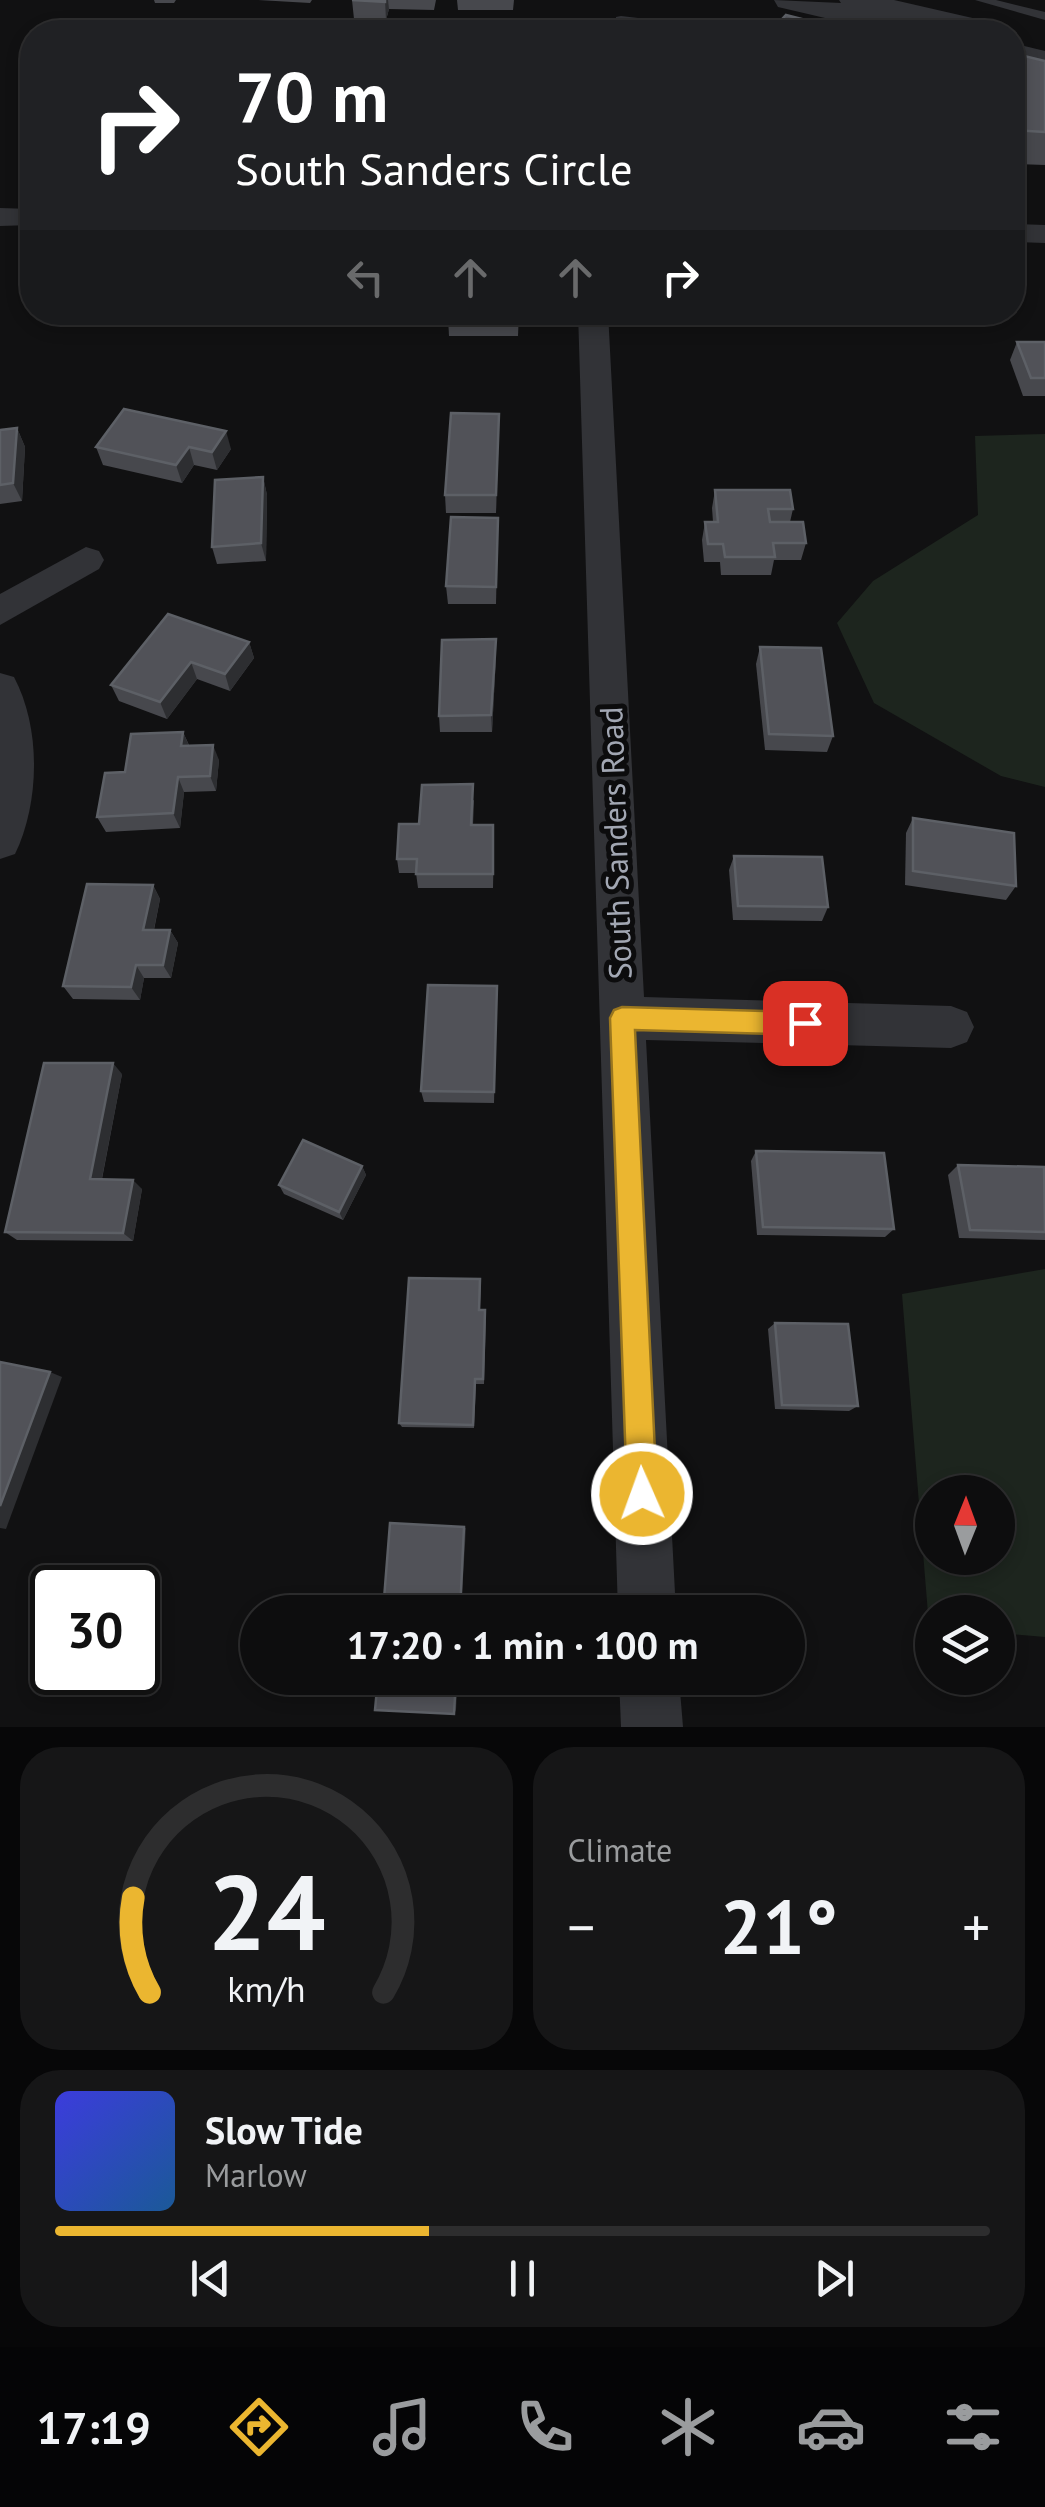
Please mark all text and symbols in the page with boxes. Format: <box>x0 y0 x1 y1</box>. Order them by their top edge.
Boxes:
text: 70 m <box>235 51 388 141</box>
icon: right <box>70 60 200 190</box>
text: South Sanders Circle <box>235 139 633 197</box>
icon: left <box>338 250 393 305</box>
icon: ahead <box>443 250 498 305</box>
icon: ahead <box>548 250 603 305</box>
icon: right <box>653 250 708 305</box>
street label: South Sanders Road <box>589 706 641 980</box>
pin <box>763 981 848 1066</box>
icon: arrive <box>778 996 833 1051</box>
position arrow <box>590 1442 694 1546</box>
north arrow <box>915 1475 1015 1575</box>
map controls <box>915 1475 1015 1695</box>
speed limit sign: 30 <box>30 1565 160 1695</box>
button: layers <box>915 1595 1015 1695</box>
text: 17:20 · 1 min · 100 m <box>347 1620 698 1669</box>
text: Climate <box>568 1829 672 1871</box>
text: 24 <box>207 1844 325 1979</box>
text: 21° <box>720 1878 838 1975</box>
text: − <box>568 1891 595 1962</box>
text: + <box>962 1891 990 1962</box>
text: km/h <box>227 1966 305 2012</box>
text: Slow Tide <box>205 2105 363 2154</box>
text: Marlow <box>205 2154 307 2196</box>
icon: previous <box>183 2251 238 2306</box>
icon: pause <box>495 2251 550 2306</box>
icon: next <box>807 2251 862 2306</box>
icon: directions <box>224 2392 294 2462</box>
icon: music <box>367 2392 437 2462</box>
icon: phone <box>510 2392 580 2462</box>
icon: climate <box>653 2392 723 2462</box>
icon: car <box>796 2392 866 2462</box>
icon: filters <box>938 2392 1008 2462</box>
text: 17:19 <box>36 2398 151 2456</box>

